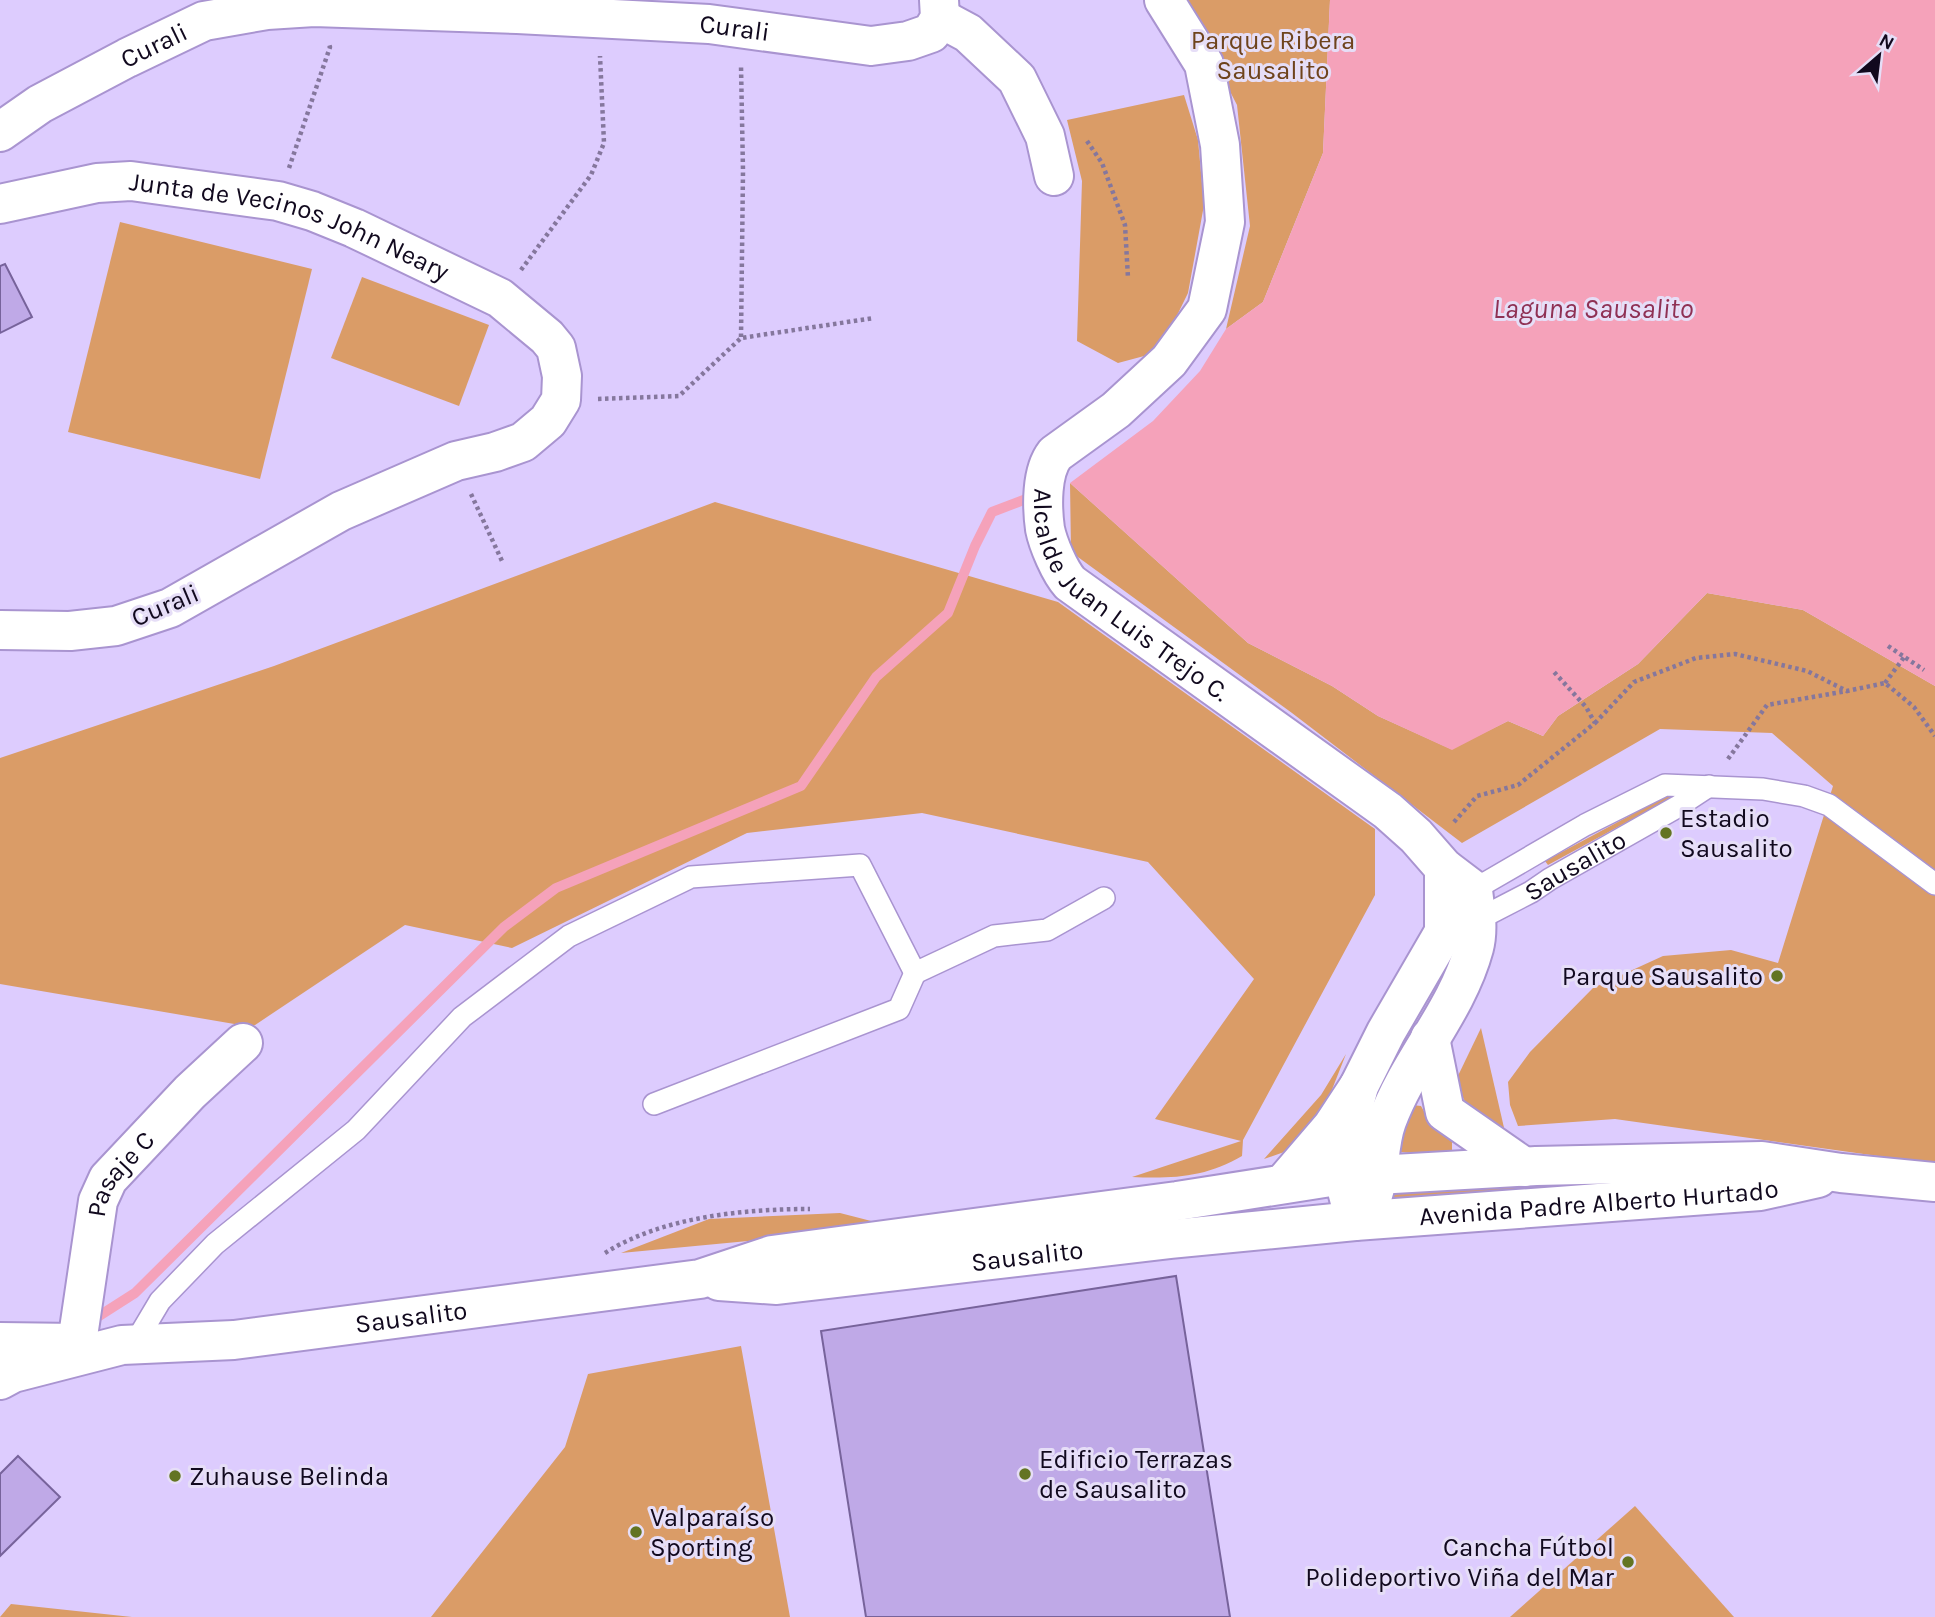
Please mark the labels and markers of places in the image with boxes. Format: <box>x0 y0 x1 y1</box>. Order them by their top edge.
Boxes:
place label: Estadio Sausalito <box>1680 803 1793 864</box>
marker: Estadio Sausalito <box>1658 825 1674 841</box>
place label: Parque Sausalito <box>1562 961 1763 992</box>
marker: Parque Sausalito <box>1769 968 1785 984</box>
place label: Edificio Terrazas de Sausalito <box>1039 1444 1233 1505</box>
place label: Zuhause Belinda <box>189 1461 389 1492</box>
marker: Edificio Terrazas de Sausalito <box>1017 1466 1033 1482</box>
marker: Zuhause Belinda <box>167 1468 183 1484</box>
place label: Valparaíso Sporting <box>650 1502 774 1563</box>
marker: Valparaíso Sporting <box>628 1524 644 1540</box>
place label: Cancha Fútbol Polideportivo Viña del Mar <box>1305 1532 1615 1593</box>
marker: Cancha Fútbol Polideportivo Viña del Mar <box>1620 1554 1636 1570</box>

